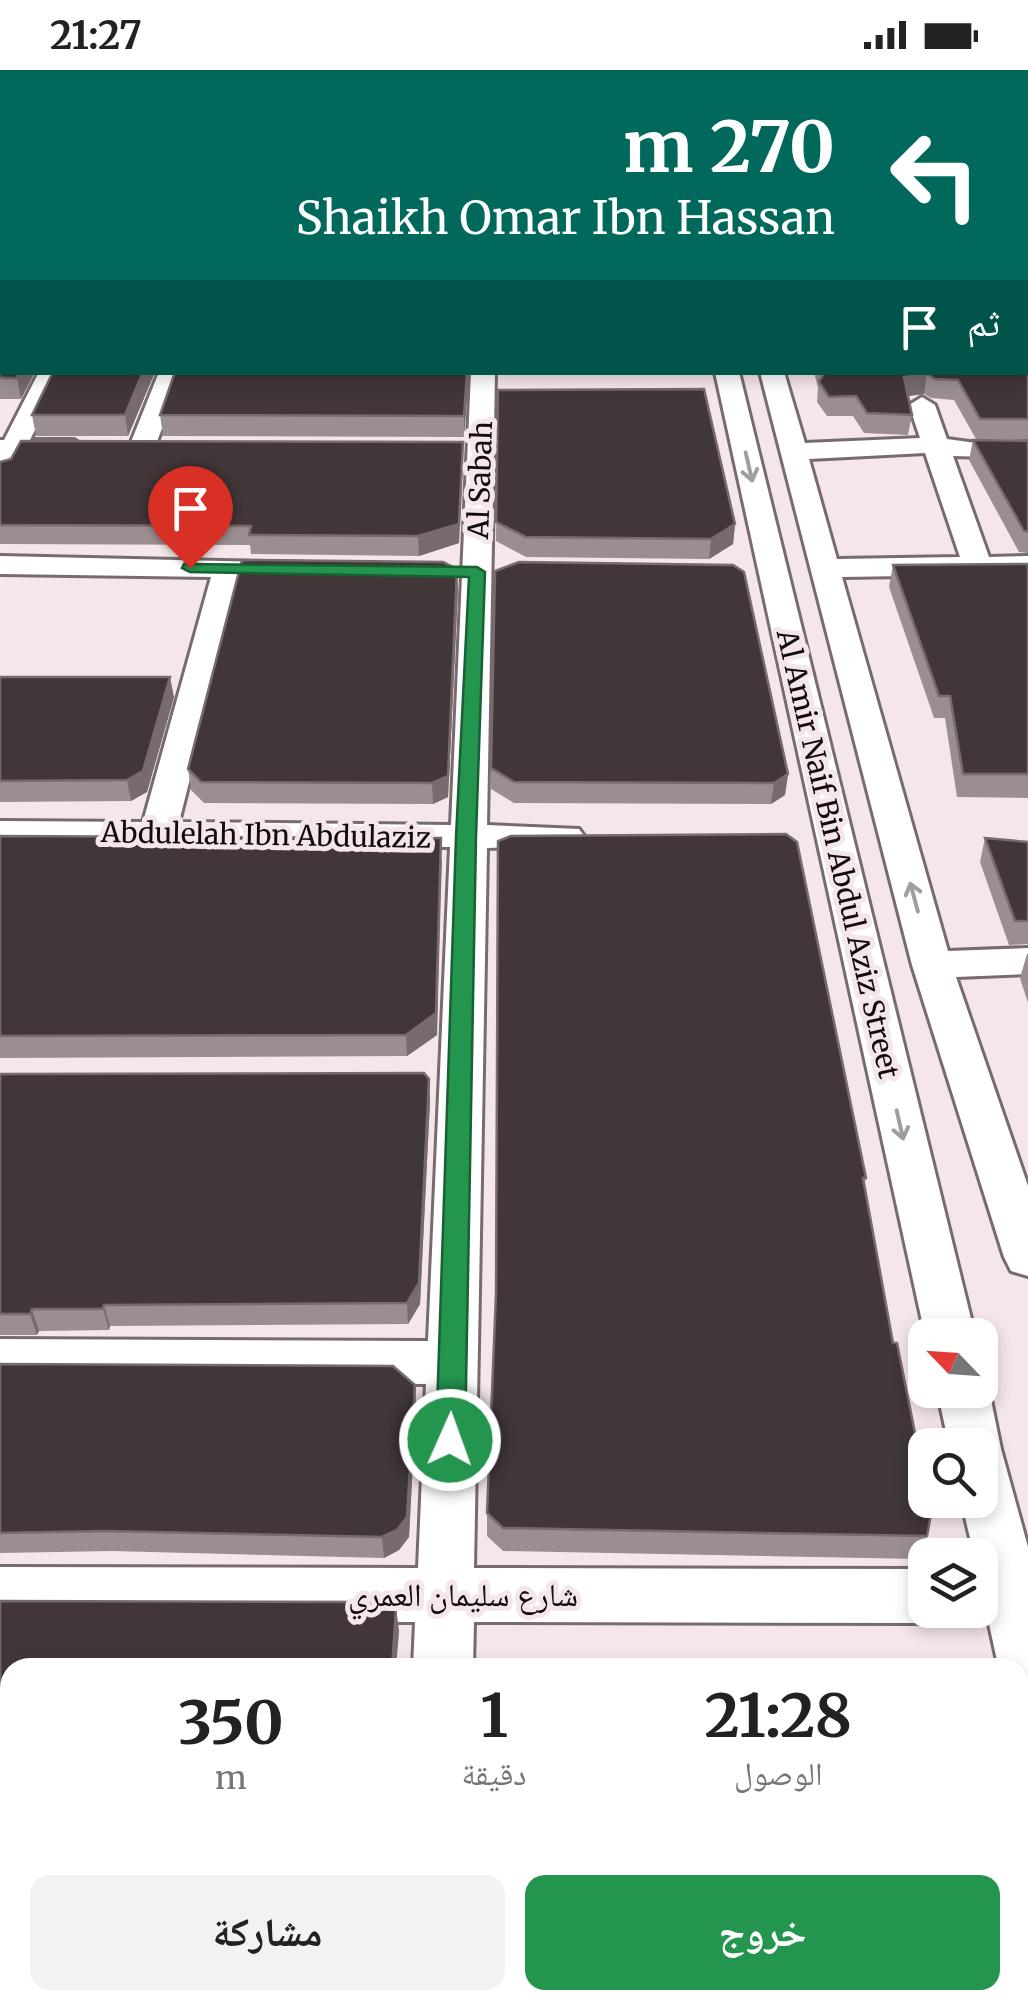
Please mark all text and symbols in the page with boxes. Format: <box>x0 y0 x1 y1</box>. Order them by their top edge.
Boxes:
text: 21:27 <box>50 12 142 59</box>
text: 270 m <box>623 103 835 191</box>
icon: left <box>870 110 1000 240</box>
text: Shaikh Omar Ibn Hassan <box>296 190 835 246</box>
text: ثم <box>967 299 1000 346</box>
icon: arrive <box>892 300 947 355</box>
street label: Al Sabah <box>460 420 500 541</box>
one-way arrow <box>741 450 759 482</box>
pin <box>148 466 233 569</box>
icon: arrive <box>163 481 218 536</box>
street label: Al Amir Naif Bin Abdul Aziz Street <box>769 625 907 1082</box>
street label: Abdulelah Ibn Abdulaziz <box>100 814 431 856</box>
one-way arrow <box>904 882 923 913</box>
one-way arrow <box>892 1108 910 1140</box>
north arrow <box>908 1318 998 1408</box>
map controls <box>908 1318 998 1628</box>
position arrow <box>398 1388 502 1492</box>
button: search <box>908 1428 998 1518</box>
button: layers <box>908 1538 998 1628</box>
street label: شارع سليمان العمري <box>348 1575 578 1620</box>
text: 1 <box>480 1678 508 1753</box>
text: 21:28 <box>704 1678 852 1753</box>
text: 350 <box>178 1685 284 1760</box>
text: دقيقة <box>462 1754 527 1794</box>
text: الوصول <box>734 1754 823 1794</box>
text: m <box>215 1758 247 1798</box>
button: مشاركة <box>30 1875 505 1990</box>
button: خروج <box>525 1875 1000 1990</box>

